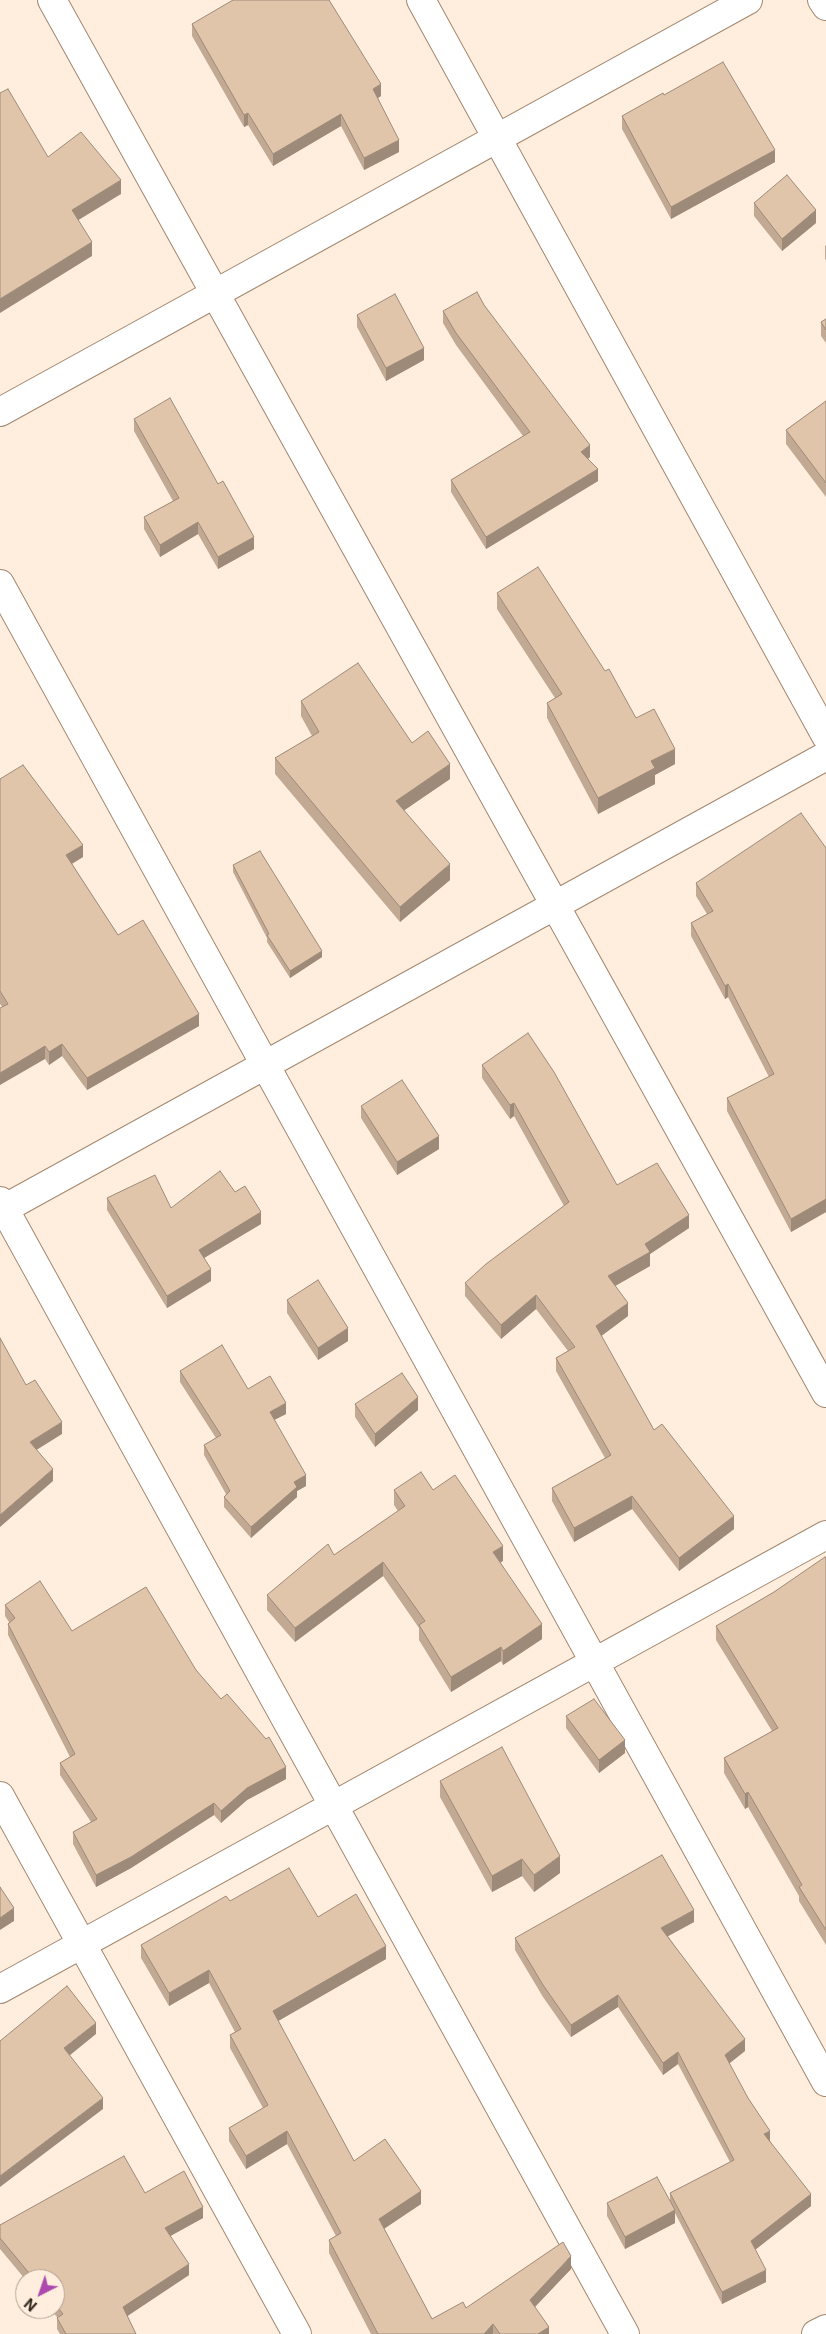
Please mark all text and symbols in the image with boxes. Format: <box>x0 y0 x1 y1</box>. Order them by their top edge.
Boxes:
north arrow <box>15 2269 65 2319</box>
text: N <box>21 2295 40 2315</box>

